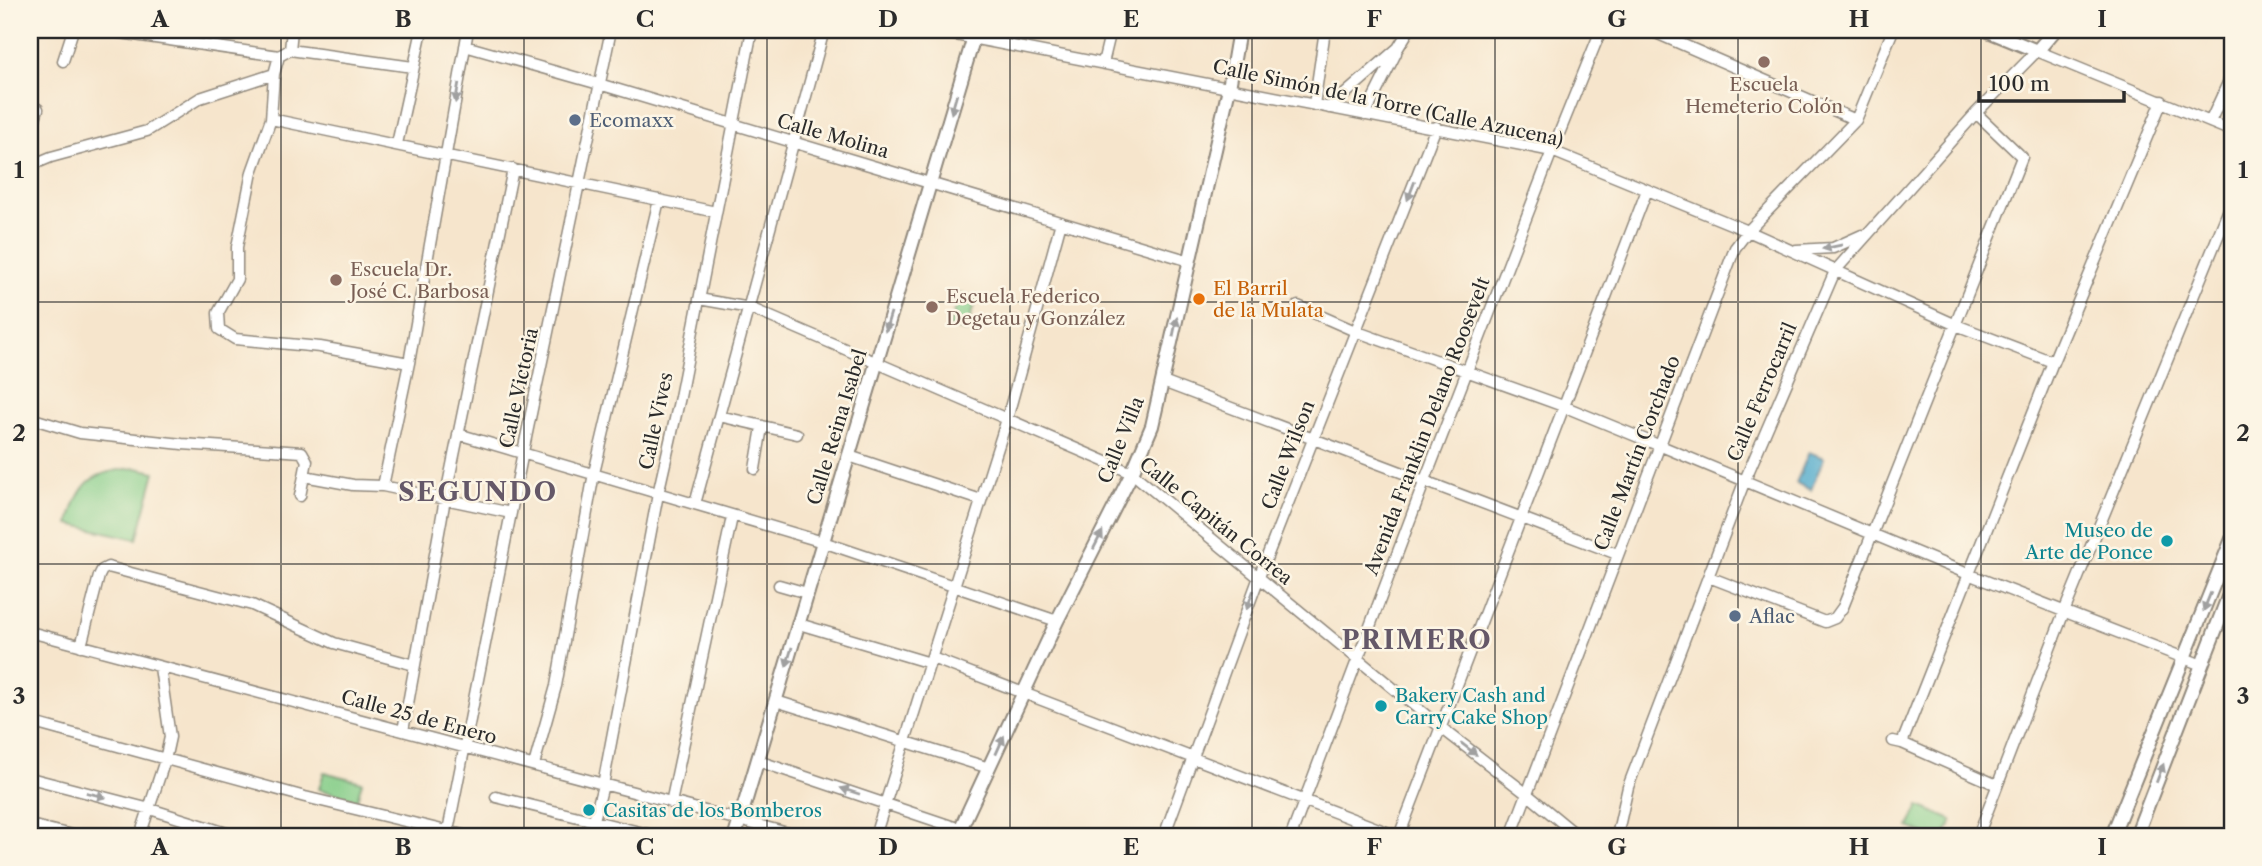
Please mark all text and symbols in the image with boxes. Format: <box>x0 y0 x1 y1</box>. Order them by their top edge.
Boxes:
text: A <box>150 5 170 33</box>
text: B <box>394 5 412 33</box>
text: C <box>636 5 654 33</box>
text: D <box>878 5 898 33</box>
text: E <box>1123 5 1139 33</box>
text: F <box>1366 5 1382 33</box>
text: G <box>1607 5 1627 33</box>
text: H <box>1849 5 1870 33</box>
text: I <box>2097 5 2107 33</box>
marker: Escuela Hemeterio Colón <box>1756 54 1772 70</box>
street label: Calle Simón de la Torre (Calle Azucena) <box>1211 55 1565 151</box>
scale bar <box>1979 60 2124 104</box>
text: 100 m <box>1989 71 2050 96</box>
place label: Escuela Hemeterio Colón <box>1685 73 1843 118</box>
one-way arrow <box>451 82 462 104</box>
one-way arrow <box>949 94 959 115</box>
place label: Ecomaxx <box>589 109 675 132</box>
street label: Calle Molina <box>774 109 892 163</box>
marker: Ecomaxx <box>567 112 583 128</box>
text: 1 <box>14 156 25 184</box>
text: 1 <box>2238 156 2249 184</box>
one-way arrow <box>1405 181 1416 202</box>
one-way arrow <box>1821 242 1843 253</box>
place label: Escuela Dr. José C. Barbosa <box>347 258 490 303</box>
marker: Escuela Dr. José C. Barbosa <box>328 272 344 288</box>
street label: Avenida Franklin Delano Roosevelt <box>1359 273 1495 579</box>
place label: El Barril de la Mulata <box>1213 277 1324 322</box>
place label: Escuela Federico Degetau y González <box>946 285 1125 330</box>
marker: El Barril de la Mulata <box>1191 291 1207 307</box>
marker: Escuela Federico Degetau y González <box>924 299 940 315</box>
one-way arrow <box>883 311 893 332</box>
one-way arrow <box>1170 316 1181 338</box>
street label: Calle Ferrocarril <box>1722 319 1802 465</box>
street label: Calle Victoria <box>495 326 543 450</box>
street label: Calle Reina Isabel <box>802 346 872 508</box>
street label: Calle Martín Corchado <box>1589 352 1685 554</box>
street label: Calle Vives <box>634 370 678 472</box>
street label: Calle Villa <box>1093 393 1149 487</box>
street label: Calle Wilson <box>1257 397 1319 513</box>
text: 2 <box>12 419 26 447</box>
text: 2 <box>2236 419 2250 447</box>
street label: Calle Capitán Correa <box>1135 452 1297 590</box>
district label: SEGUNDO <box>398 476 558 508</box>
place label: Museo de Arte de Ponce <box>2024 519 2153 564</box>
one-way arrow <box>1093 530 1104 550</box>
marker: Museo de Arte de Ponce <box>2159 533 2175 549</box>
one-way arrow <box>1245 589 1256 610</box>
one-way arrow <box>2201 592 2212 613</box>
place label: Aflac <box>1748 605 1795 628</box>
marker: Aflac <box>1727 608 1743 624</box>
district label: PRIMERO <box>1341 624 1493 656</box>
one-way arrow <box>783 647 794 668</box>
text: 3 <box>13 682 26 710</box>
text: 3 <box>2237 682 2250 710</box>
place label: Bakery Cash and Carry Cake Shop <box>1395 684 1548 729</box>
street label: Calle 25 de Enero <box>339 685 499 749</box>
marker: Bakery Cash and Carry Cake Shop <box>1373 698 1389 714</box>
one-way arrow <box>994 735 1006 755</box>
one-way arrow <box>1460 742 1478 756</box>
one-way arrow <box>2155 762 2166 783</box>
one-way arrow <box>839 785 860 795</box>
one-way arrow <box>85 790 107 801</box>
place label: Casitas de los Bomberos <box>603 799 822 822</box>
marker: Casitas de los Bomberos <box>581 802 597 818</box>
text: A <box>150 833 170 861</box>
text: B <box>394 833 412 861</box>
text: C <box>636 833 654 861</box>
text: D <box>878 833 898 861</box>
text: E <box>1123 833 1139 861</box>
text: F <box>1366 833 1382 861</box>
text: G <box>1607 833 1627 861</box>
text: H <box>1849 833 1870 861</box>
text: I <box>2097 833 2107 861</box>

